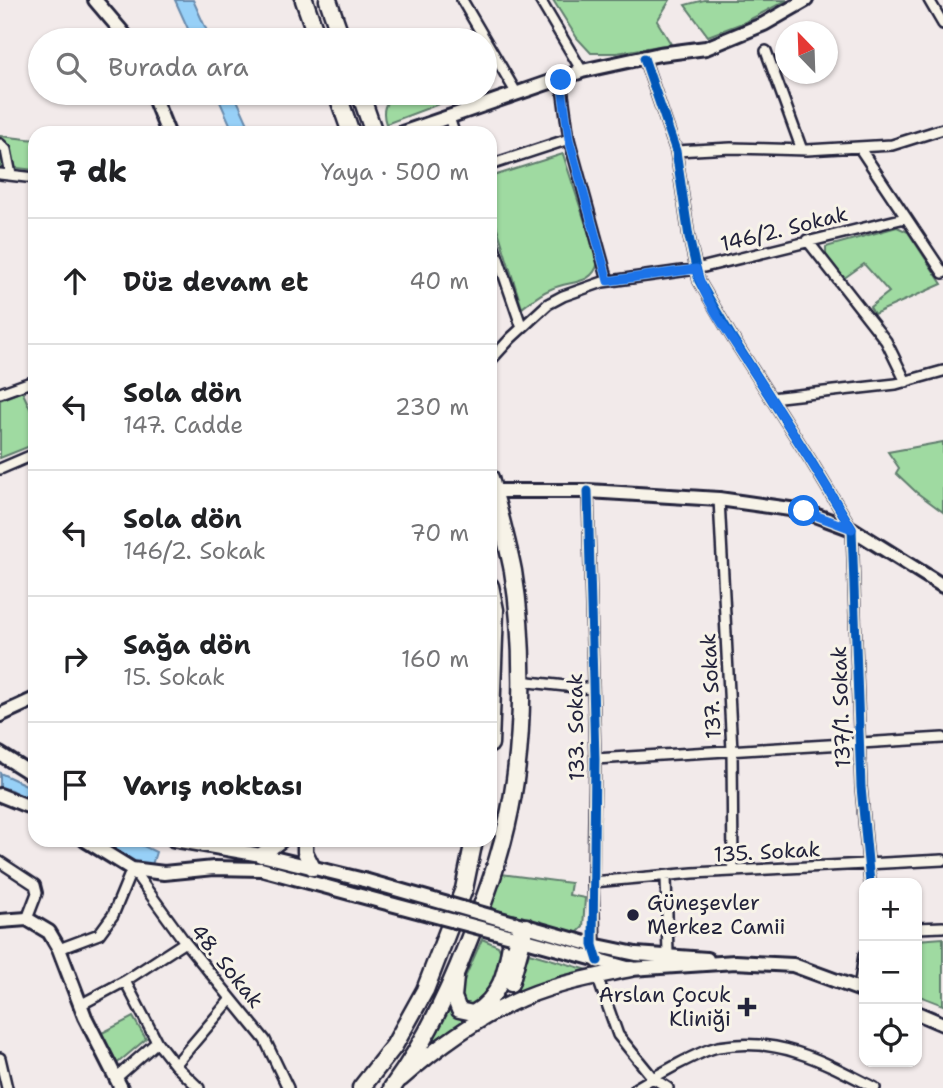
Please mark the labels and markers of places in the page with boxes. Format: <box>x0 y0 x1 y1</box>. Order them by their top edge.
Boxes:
place label: Güneşevler Merkez Camii <box>647 889 786 941</box>
marker: Güneşevler Merkez Camii <box>625 907 641 923</box>
place label: Arslan Çocuk Kliniği <box>598 981 731 1033</box>
marker: Arslan Çocuk Kliniği <box>737 997 757 1017</box>

